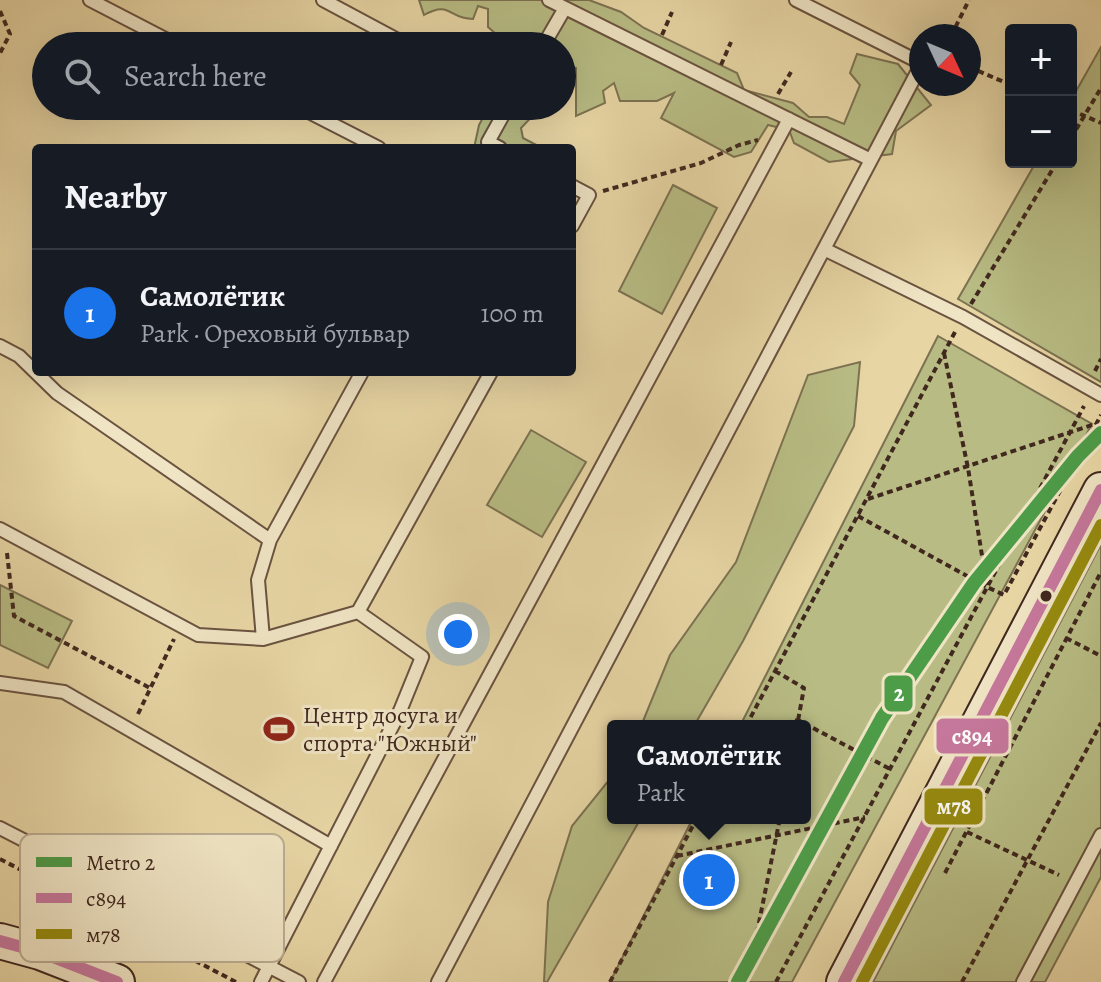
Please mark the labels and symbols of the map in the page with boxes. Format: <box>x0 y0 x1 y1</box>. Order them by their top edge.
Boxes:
north arrow <box>909 24 981 96</box>
unlabelled marker <box>1038 588 1054 604</box>
your location <box>438 614 478 654</box>
line badge: 2 <box>883 674 914 713</box>
text: 2 <box>894 679 905 709</box>
place label: Центр досуга и спорта "Южный" <box>303 699 477 759</box>
sports icon: Центр досуга и спорта "Южный" <box>262 712 296 746</box>
line badge: с894 <box>935 717 1010 755</box>
text: с894 <box>952 722 992 752</box>
line badge: м78 <box>923 787 984 826</box>
text: м78 <box>937 792 971 822</box>
legend <box>20 834 284 962</box>
text: Metro 2 <box>86 848 155 878</box>
pin: 1 <box>683 850 735 910</box>
text: с894 <box>86 884 126 914</box>
text: м78 <box>86 920 121 950</box>

